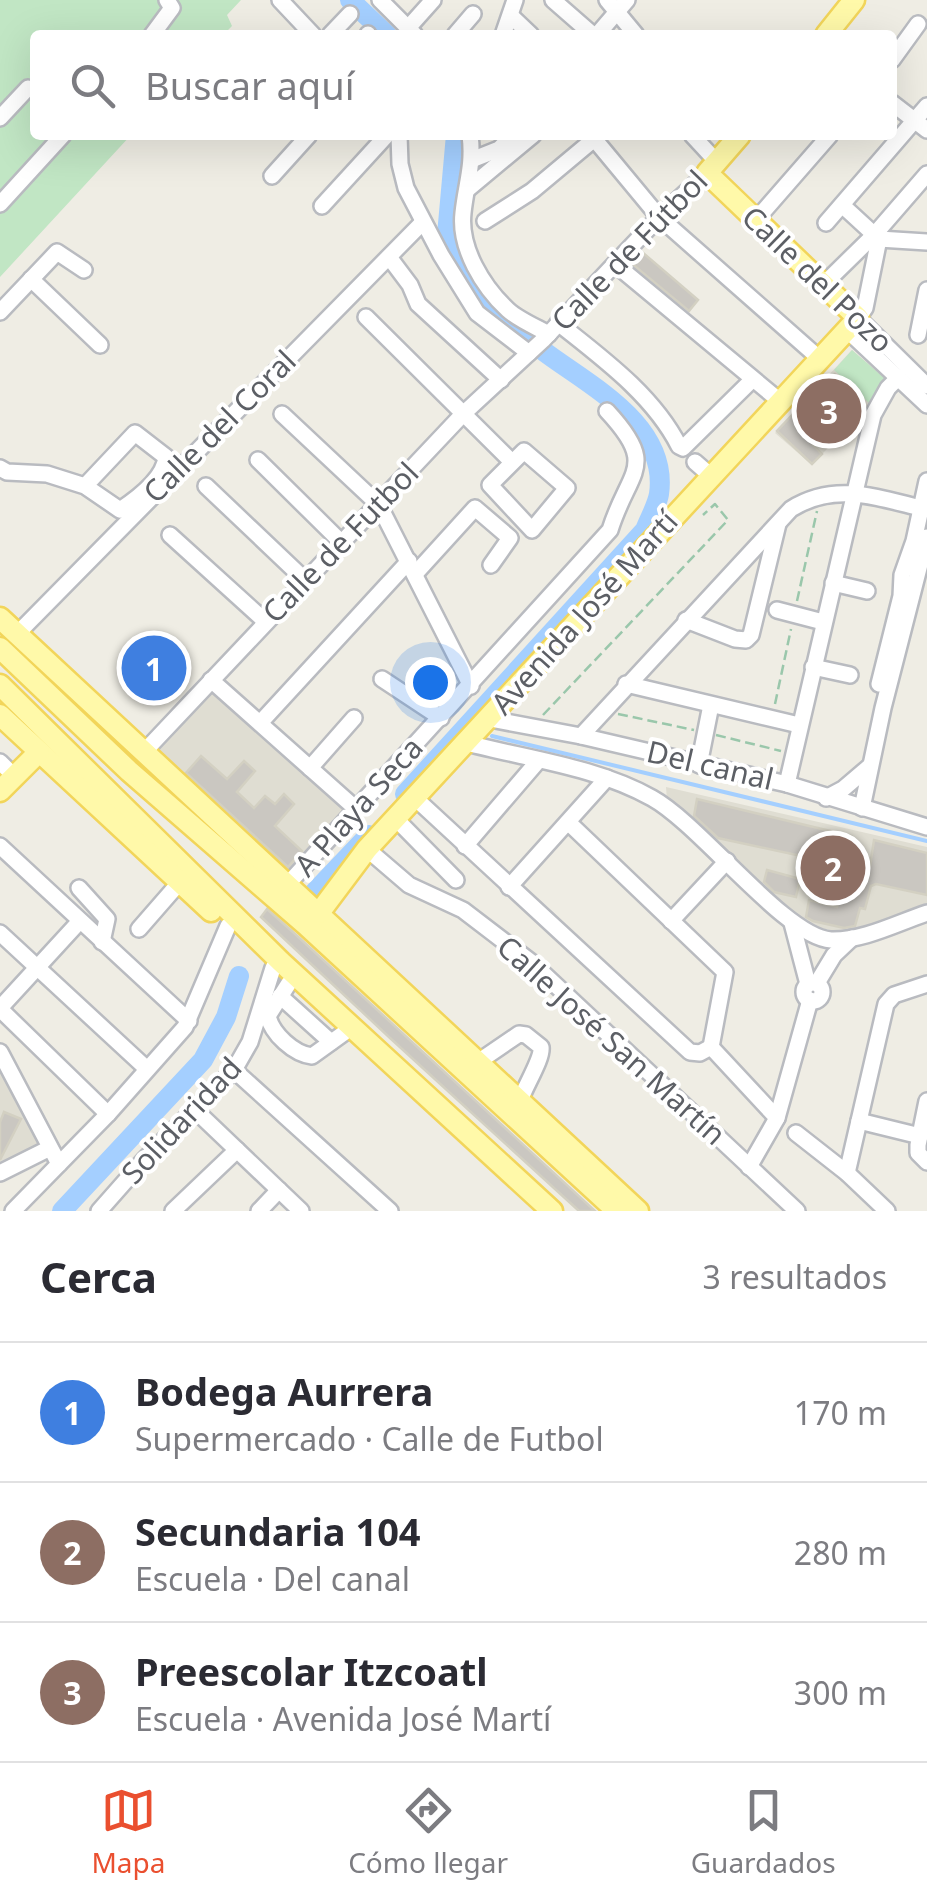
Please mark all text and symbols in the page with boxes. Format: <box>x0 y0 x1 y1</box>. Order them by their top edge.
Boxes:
search box <box>30 30 897 140</box>
icon: search <box>65 58 120 113</box>
text: Buscar aquí <box>145 59 355 111</box>
street label: Calle de Fútbol <box>542 161 716 339</box>
street label: Calle del Pozo <box>734 196 902 361</box>
street label: Calle del Coral <box>134 341 304 511</box>
pin: 3 <box>796 374 862 448</box>
street label: Calle de Futbol <box>253 453 427 631</box>
street label: Avenida José Martí <box>481 500 687 723</box>
pin: 1 <box>122 630 186 706</box>
your location <box>405 657 456 708</box>
street label: A Playa Seca <box>284 728 431 884</box>
street label: Del canal <box>643 730 778 799</box>
pin: 2 <box>800 830 866 906</box>
street label: Calle José San Martín <box>489 926 735 1154</box>
street label: Solidaridad <box>112 1048 250 1192</box>
text: Cerca <box>40 1248 157 1305</box>
text: 3 resultados <box>703 1255 887 1298</box>
text: Bodega Aurrera <box>135 1365 433 1417</box>
text: 1 <box>63 1391 82 1434</box>
text: 170 m <box>794 1391 887 1434</box>
text: Supermercado · Calle de Futbol <box>135 1417 604 1460</box>
text: Secundaria 104 <box>135 1505 421 1557</box>
text: 2 <box>63 1531 82 1574</box>
text: 280 m <box>794 1531 887 1574</box>
text: Escuela · Del canal <box>135 1557 410 1600</box>
text: Preescolar Itzcoatl <box>135 1645 488 1697</box>
text: 3 <box>63 1671 82 1714</box>
text: 300 m <box>794 1671 887 1714</box>
text: Escuela · Avenida José Martí <box>135 1697 551 1740</box>
tab: Mapa <box>91 1783 165 1881</box>
tab: Cómo llegar <box>348 1783 508 1881</box>
tab: Guardados <box>691 1783 836 1881</box>

